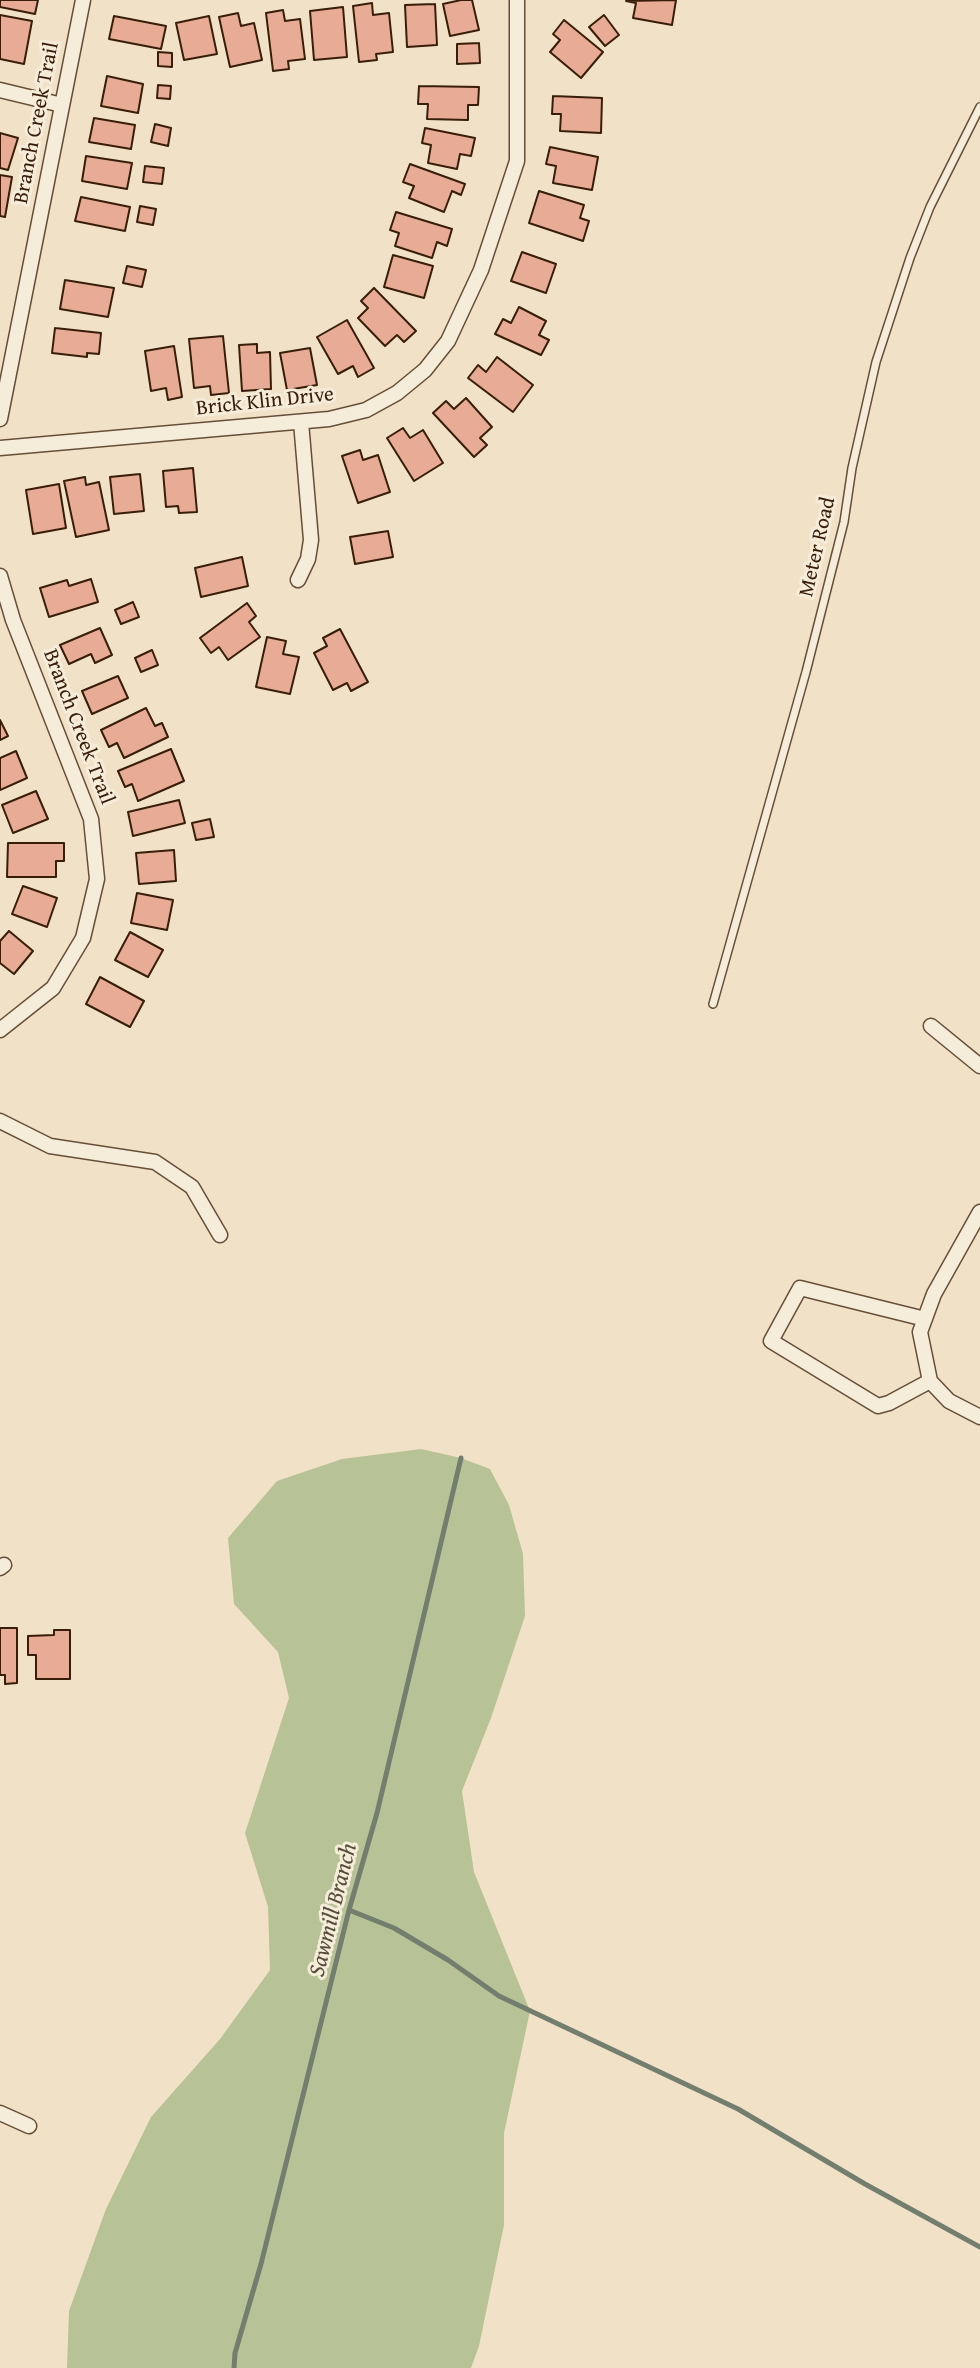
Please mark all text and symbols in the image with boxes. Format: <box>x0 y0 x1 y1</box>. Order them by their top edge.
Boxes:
street label: Branch Creek Trail <box>9 40 65 206</box>
street label: Brick Klin Drive <box>195 382 335 422</box>
street label: Meter Road <box>794 495 842 599</box>
street label: Branch Creek Trail <box>37 646 119 808</box>
water label: Sawmill Branch <box>304 1840 364 1980</box>

